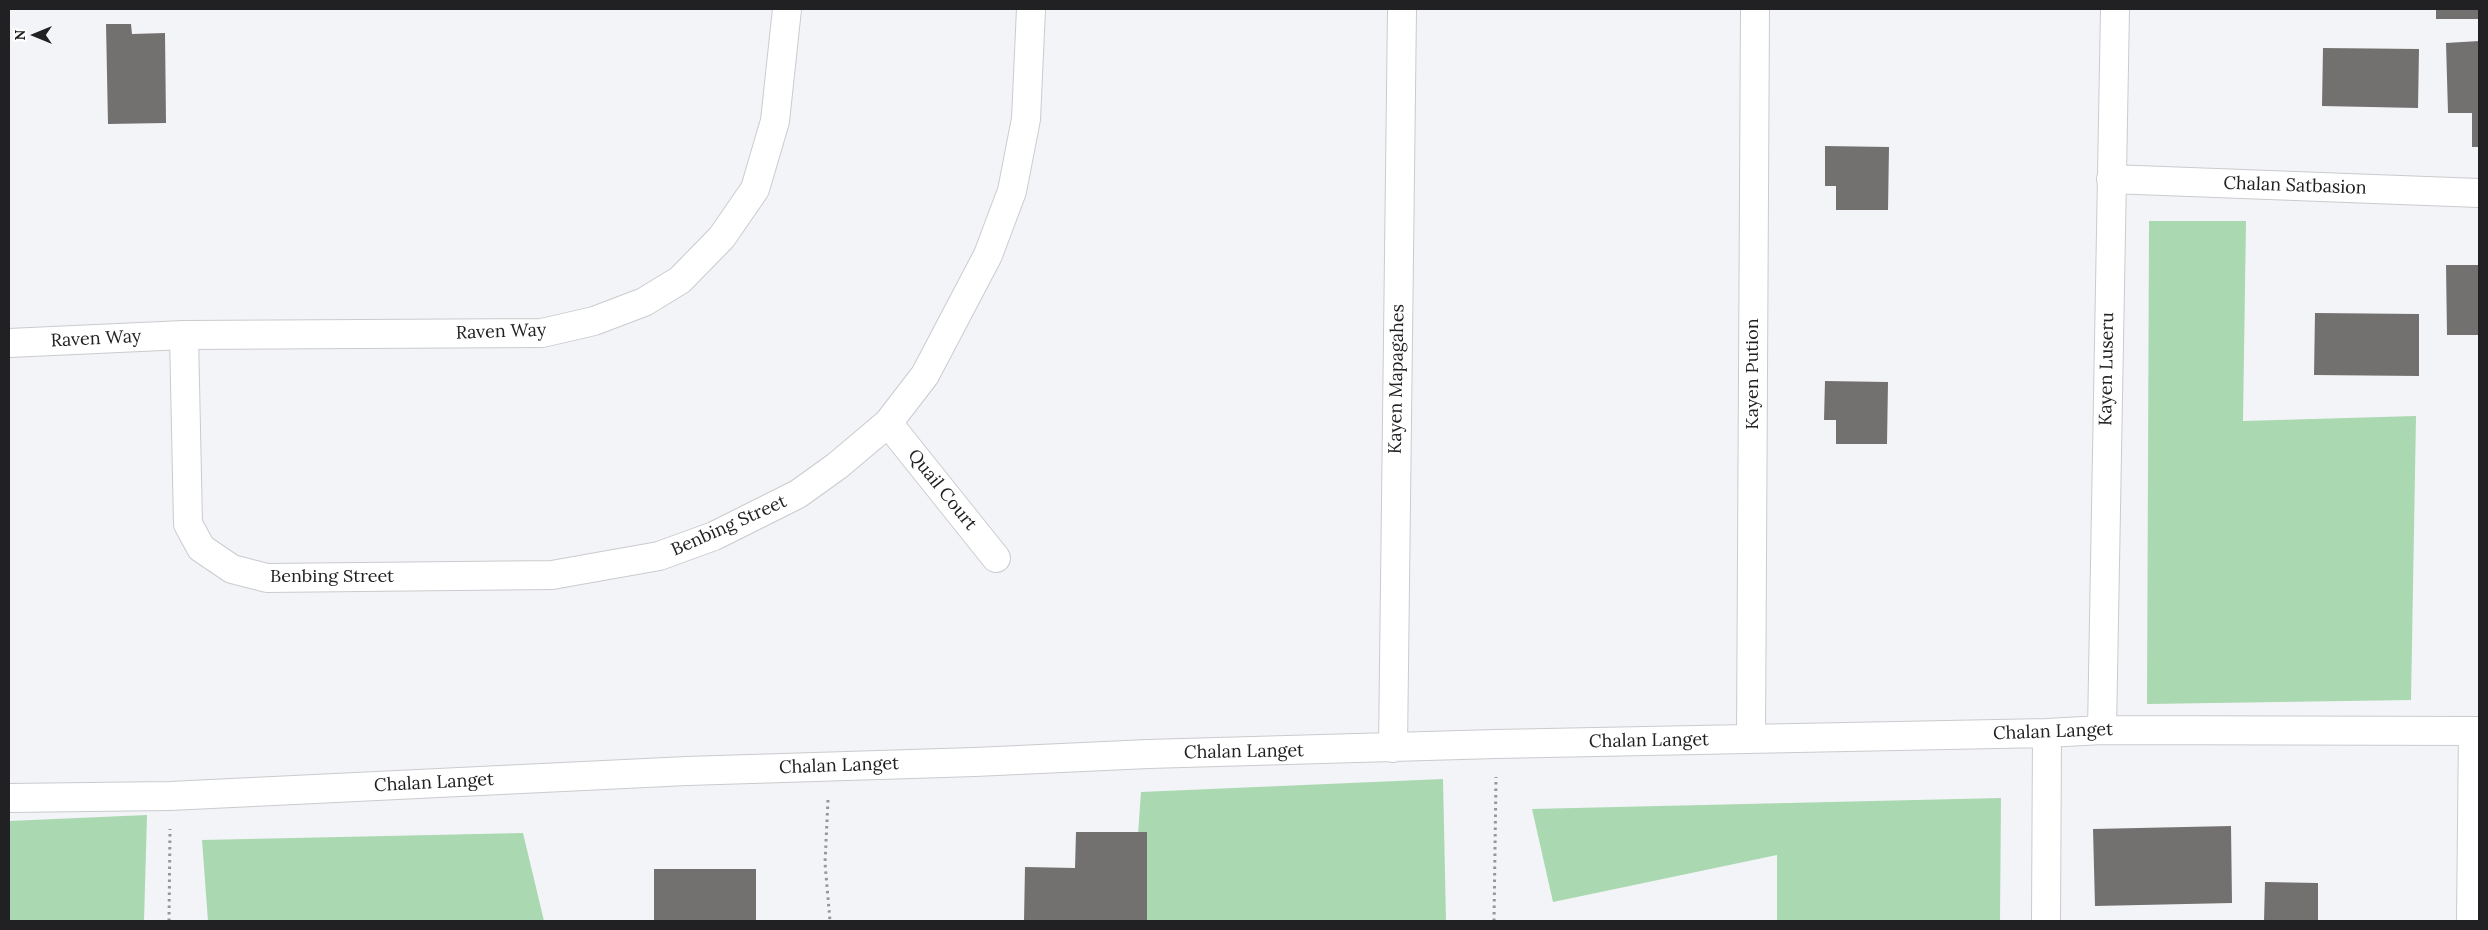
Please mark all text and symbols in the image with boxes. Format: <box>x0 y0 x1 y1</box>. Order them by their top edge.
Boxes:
north arrow <box>10 10 60 60</box>
text: N <box>11 30 29 40</box>
street label: Chalan Satbasion <box>2223 173 2367 199</box>
street label: Kayen Mapagahes <box>1385 304 1409 454</box>
street label: Kayen Luseru <box>2095 312 2119 426</box>
street label: Kayen Pution <box>1742 318 1764 430</box>
street label: Raven Way <box>455 320 547 344</box>
street label: Raven Way <box>50 326 142 352</box>
street label: Quail Court <box>903 445 981 535</box>
street label: Benbing Street <box>668 491 790 561</box>
street label: Benbing Street <box>270 566 394 588</box>
street label: Chalan Langet <box>1993 719 2113 745</box>
street label: Chalan Langet <box>1589 729 1709 753</box>
street label: Chalan Langet <box>1184 740 1304 764</box>
street label: Chalan Langet <box>779 753 899 779</box>
street label: Chalan Langet <box>374 769 494 797</box>

